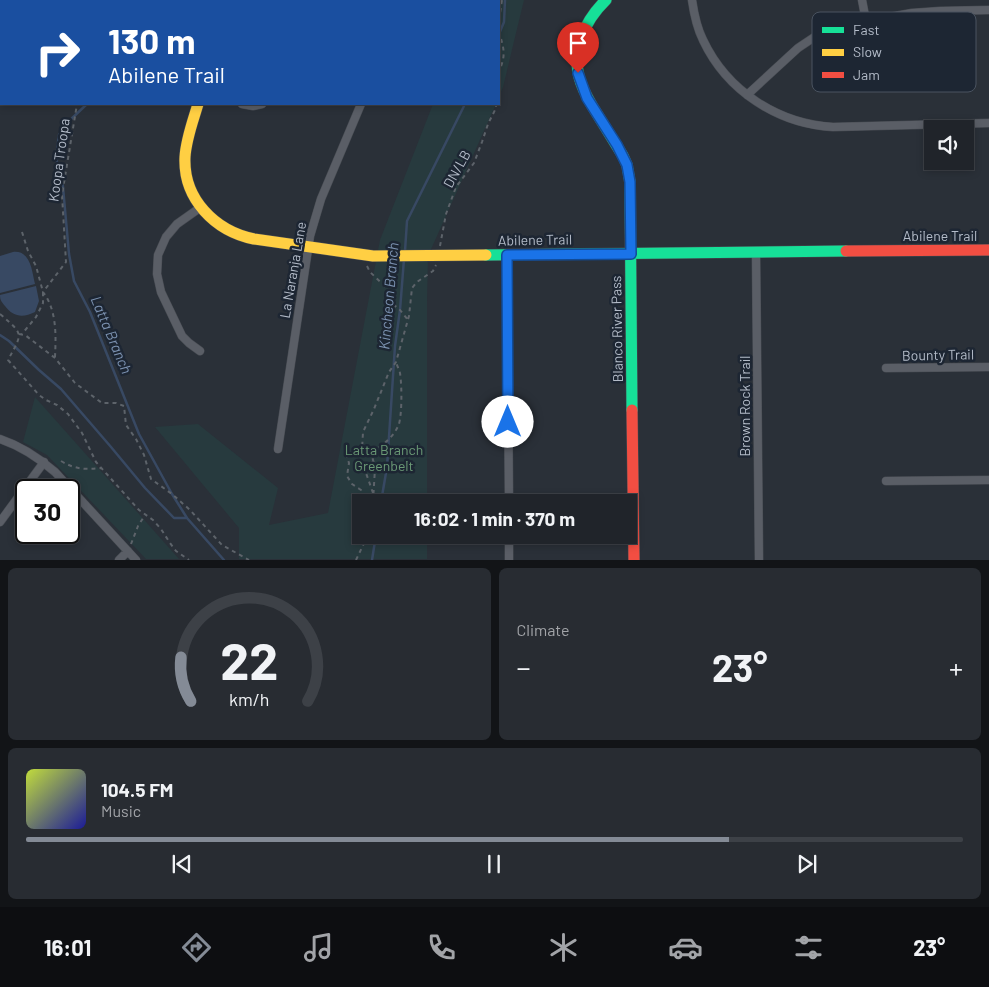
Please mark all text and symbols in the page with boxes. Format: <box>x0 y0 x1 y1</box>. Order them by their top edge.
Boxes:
legend <box>812 12 976 92</box>
text: 130 m <box>108 19 195 61</box>
icon: right <box>25 20 90 85</box>
text: Fast <box>853 21 879 38</box>
pin <box>557 22 599 73</box>
icon: arrive <box>564 29 592 57</box>
text: Slow <box>853 43 882 60</box>
text: Abilene Trail <box>108 61 225 87</box>
text: Jam <box>853 66 880 83</box>
street label: Koopa Troopa <box>44 117 73 203</box>
map controls <box>924 120 974 170</box>
button: sound <box>924 120 974 170</box>
street label: DN/LB <box>439 147 474 191</box>
street label: La Naranja Lane <box>276 220 309 319</box>
street label: Abilene Trail <box>903 227 977 244</box>
street label: Abilene Trail <box>498 230 572 249</box>
water label: Kincheon Branch <box>374 241 402 350</box>
street label: Blanco River Pass <box>607 275 626 383</box>
water label: Latta Branch <box>87 293 136 376</box>
street label: Bounty Trail <box>902 345 974 364</box>
street label: Brown Rock Trail <box>736 355 753 457</box>
position arrow <box>481 395 533 447</box>
park label: Latta Branch Greenbelt <box>345 441 423 474</box>
speed limit sign: 30 <box>15 479 80 544</box>
text: 16:02 · 1 min · 370 m <box>414 507 575 530</box>
text: Climate <box>517 620 569 639</box>
text: 22 <box>220 628 278 690</box>
text: 23° <box>712 644 768 690</box>
text: − <box>517 650 531 684</box>
text: + <box>949 650 963 684</box>
text: km/h <box>229 688 269 710</box>
text: 104.5 FM <box>101 778 173 801</box>
text: Music <box>101 801 141 820</box>
icon: previous <box>168 850 196 878</box>
icon: pause <box>480 850 508 878</box>
icon: next <box>793 850 821 878</box>
icon: directions <box>179 930 214 965</box>
icon: music <box>301 930 336 965</box>
icon: phone <box>424 930 459 965</box>
icon: climate <box>546 930 581 965</box>
icon: car <box>668 930 703 965</box>
icon: filters <box>791 930 826 965</box>
text: 16:01 <box>44 934 91 960</box>
text: 23° <box>913 934 945 960</box>

